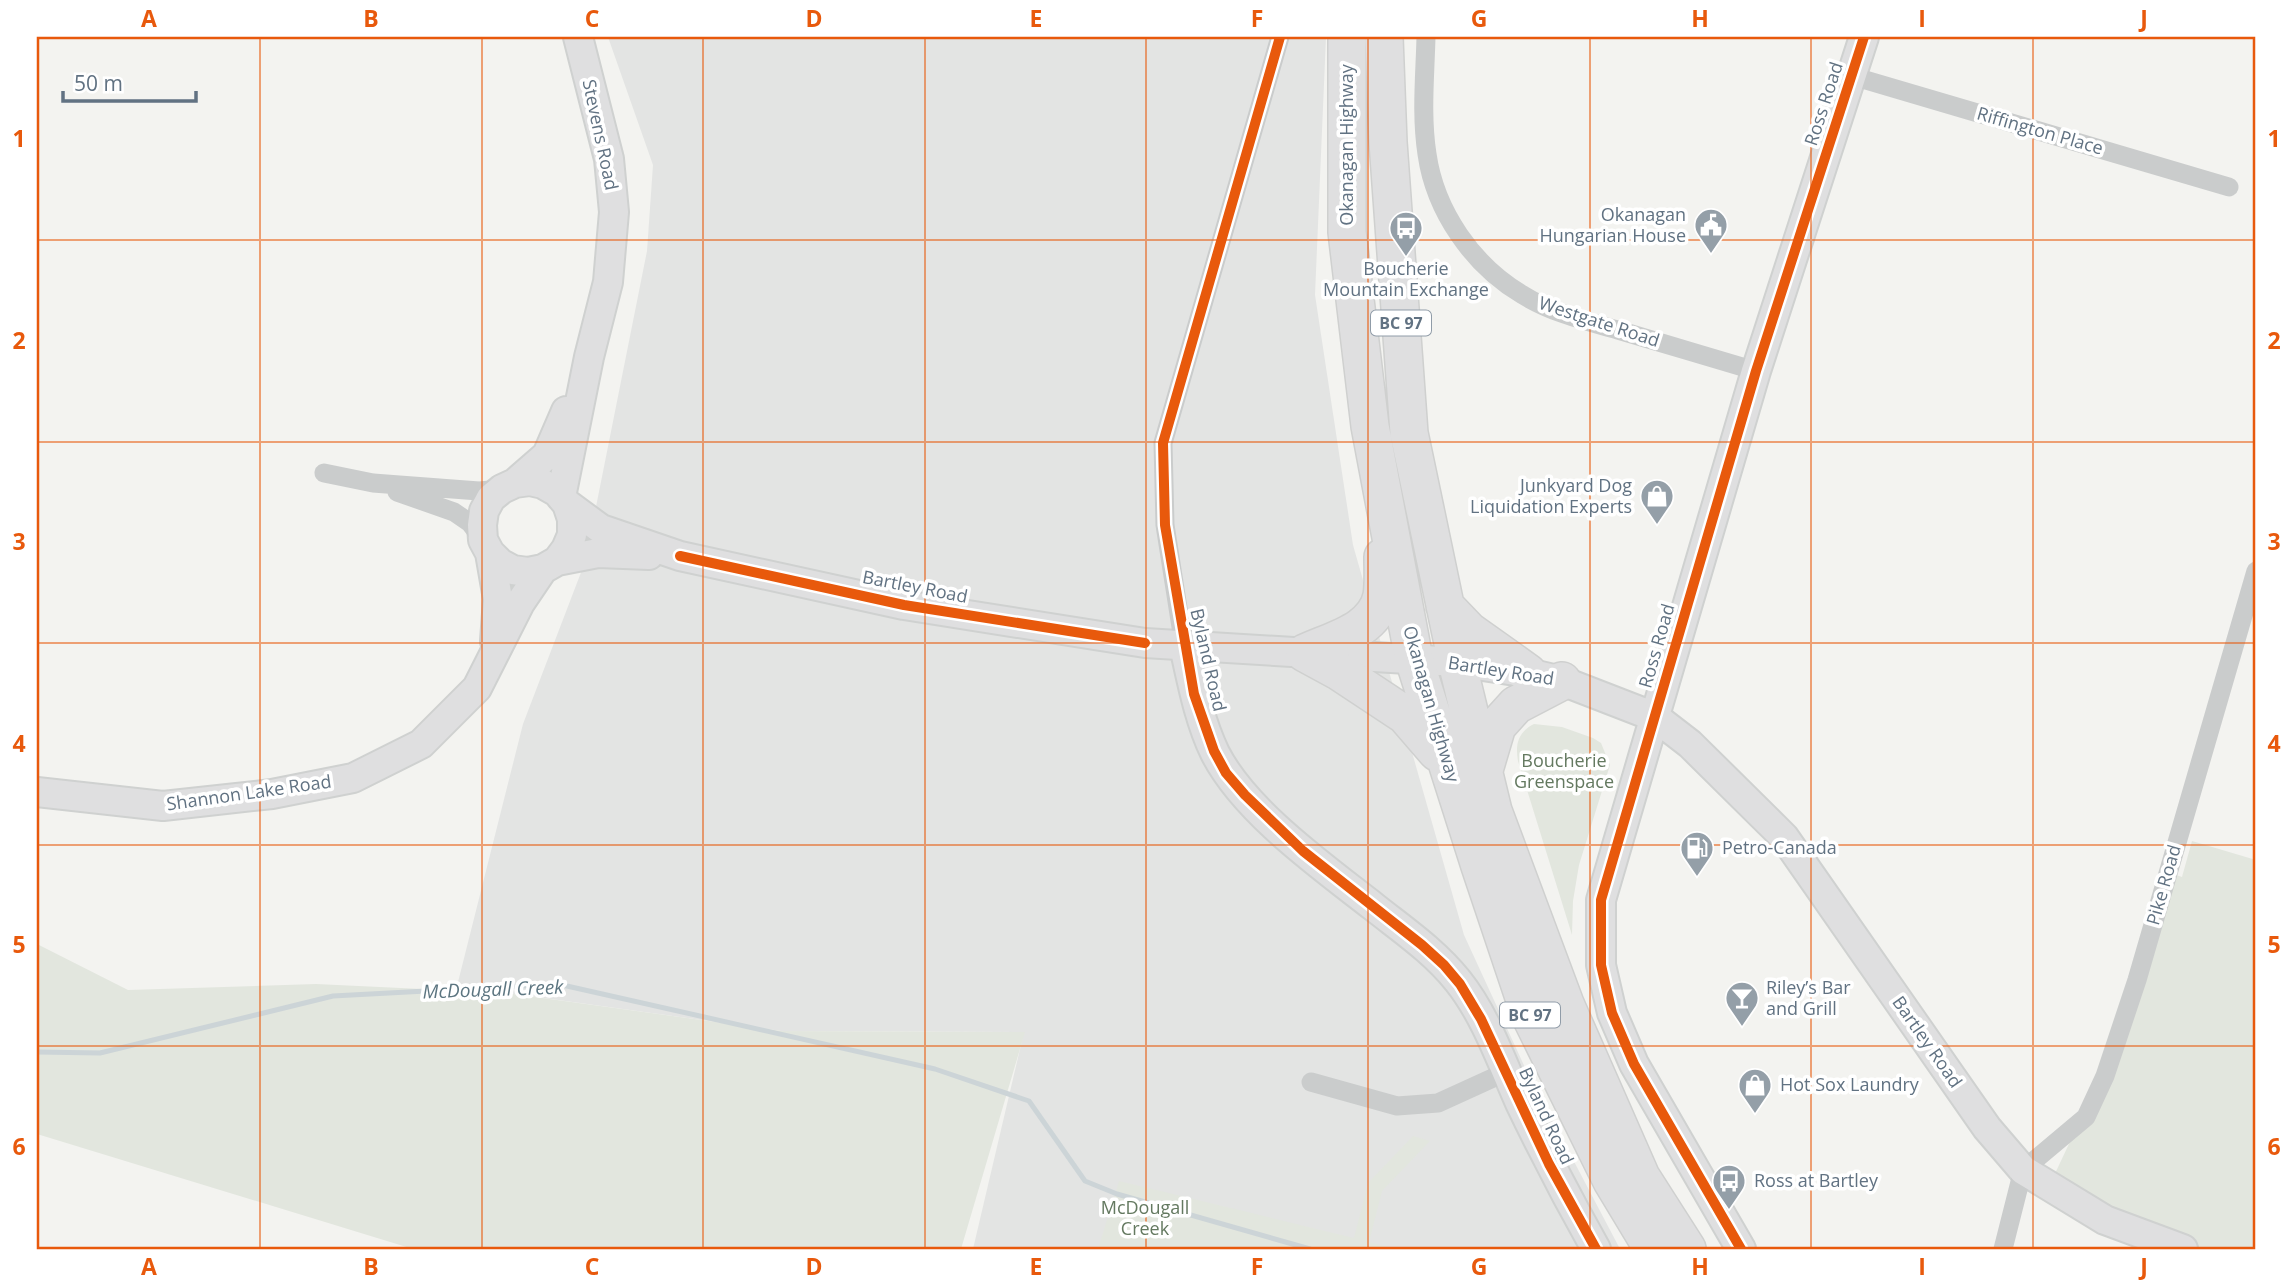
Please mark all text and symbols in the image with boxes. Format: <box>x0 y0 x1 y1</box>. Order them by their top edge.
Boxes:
text: A <box>141 2 157 34</box>
text: B <box>363 2 379 34</box>
text: C <box>585 2 599 34</box>
text: D <box>805 2 823 34</box>
text: E <box>1030 2 1042 34</box>
text: F <box>1251 2 1263 34</box>
text: G <box>1471 2 1487 34</box>
text: H <box>1691 2 1709 34</box>
text: I <box>1918 2 1926 34</box>
text: J <box>2138 2 2148 34</box>
street label: Ross Road <box>1798 59 1848 149</box>
scale bar <box>63 60 196 104</box>
street label: Okanagan Highway <box>1334 63 1358 226</box>
text: 50 m <box>74 69 123 97</box>
street label: Stevens Road <box>578 77 624 192</box>
street label: Riffington Place <box>1974 101 2106 160</box>
text: 1 <box>12 122 26 154</box>
text: 1 <box>2267 122 2281 154</box>
place label: Okanagan Hungarian House <box>1539 202 1686 247</box>
public building icon: Okanagan Hungarian House <box>1692 206 1730 255</box>
bus stop icon: Boucherie Mountain Exchange <box>1387 209 1425 258</box>
place label: Boucherie Mountain Exchange <box>1323 256 1489 301</box>
street label: Westgate Road <box>1536 290 1663 352</box>
road number: BC 97 <box>1371 310 1431 336</box>
text: 2 <box>12 324 26 356</box>
text: 2 <box>2267 324 2281 356</box>
place label: Junkyard Dog Liquidation Experts <box>1470 473 1632 518</box>
shop icon: Junkyard Dog Liquidation Experts <box>1638 477 1676 526</box>
text: 3 <box>12 525 26 557</box>
text: 3 <box>2267 525 2281 557</box>
street label: Bartley Road <box>861 564 970 608</box>
street label: Ross Road <box>1633 601 1680 691</box>
street label: Byland Road <box>1185 606 1232 714</box>
street label: Okanagan Highway <box>1398 623 1466 786</box>
street label: Bartley Road <box>1447 650 1556 690</box>
text: 4 <box>12 727 26 759</box>
text: 4 <box>2267 727 2281 759</box>
park label: Boucherie Greenspace <box>1514 748 1614 793</box>
street label: Shannon Lake Road <box>165 769 333 815</box>
fuel station icon: Petro-Canada <box>1678 829 1716 878</box>
place label: Petro-Canada <box>1722 835 1837 859</box>
street label: Pike Road <box>2140 842 2186 928</box>
text: 5 <box>12 928 26 960</box>
text: 5 <box>2267 928 2281 960</box>
water label: McDougall Creek <box>422 974 565 1004</box>
place label: Riley’s Bar and Grill <box>1766 975 1851 1020</box>
bar icon: Riley’s Bar and Grill <box>1723 979 1761 1028</box>
street label: Bartley Road <box>1887 991 1968 1092</box>
road number: BC 97 <box>1500 1002 1560 1028</box>
street label: Byland Road <box>1514 1063 1580 1168</box>
shop icon: Hot Sox Laundry <box>1736 1066 1774 1115</box>
place label: Hot Sox Laundry <box>1780 1072 1920 1096</box>
text: 6 <box>12 1130 26 1162</box>
text: 6 <box>2267 1130 2281 1162</box>
bus stop icon: Ross at Bartley <box>1710 1162 1748 1211</box>
place label: Ross at Bartley <box>1754 1168 1879 1192</box>
park label: McDougall Creek <box>1101 1195 1189 1240</box>
text: A <box>141 1250 157 1282</box>
text: B <box>363 1250 379 1282</box>
text: C <box>585 1250 599 1282</box>
text: D <box>805 1250 823 1282</box>
text: E <box>1030 1250 1042 1282</box>
text: F <box>1251 1250 1263 1282</box>
text: G <box>1471 1250 1487 1282</box>
text: H <box>1691 1250 1709 1282</box>
text: I <box>1918 1250 1926 1282</box>
text: J <box>2138 1250 2148 1282</box>

